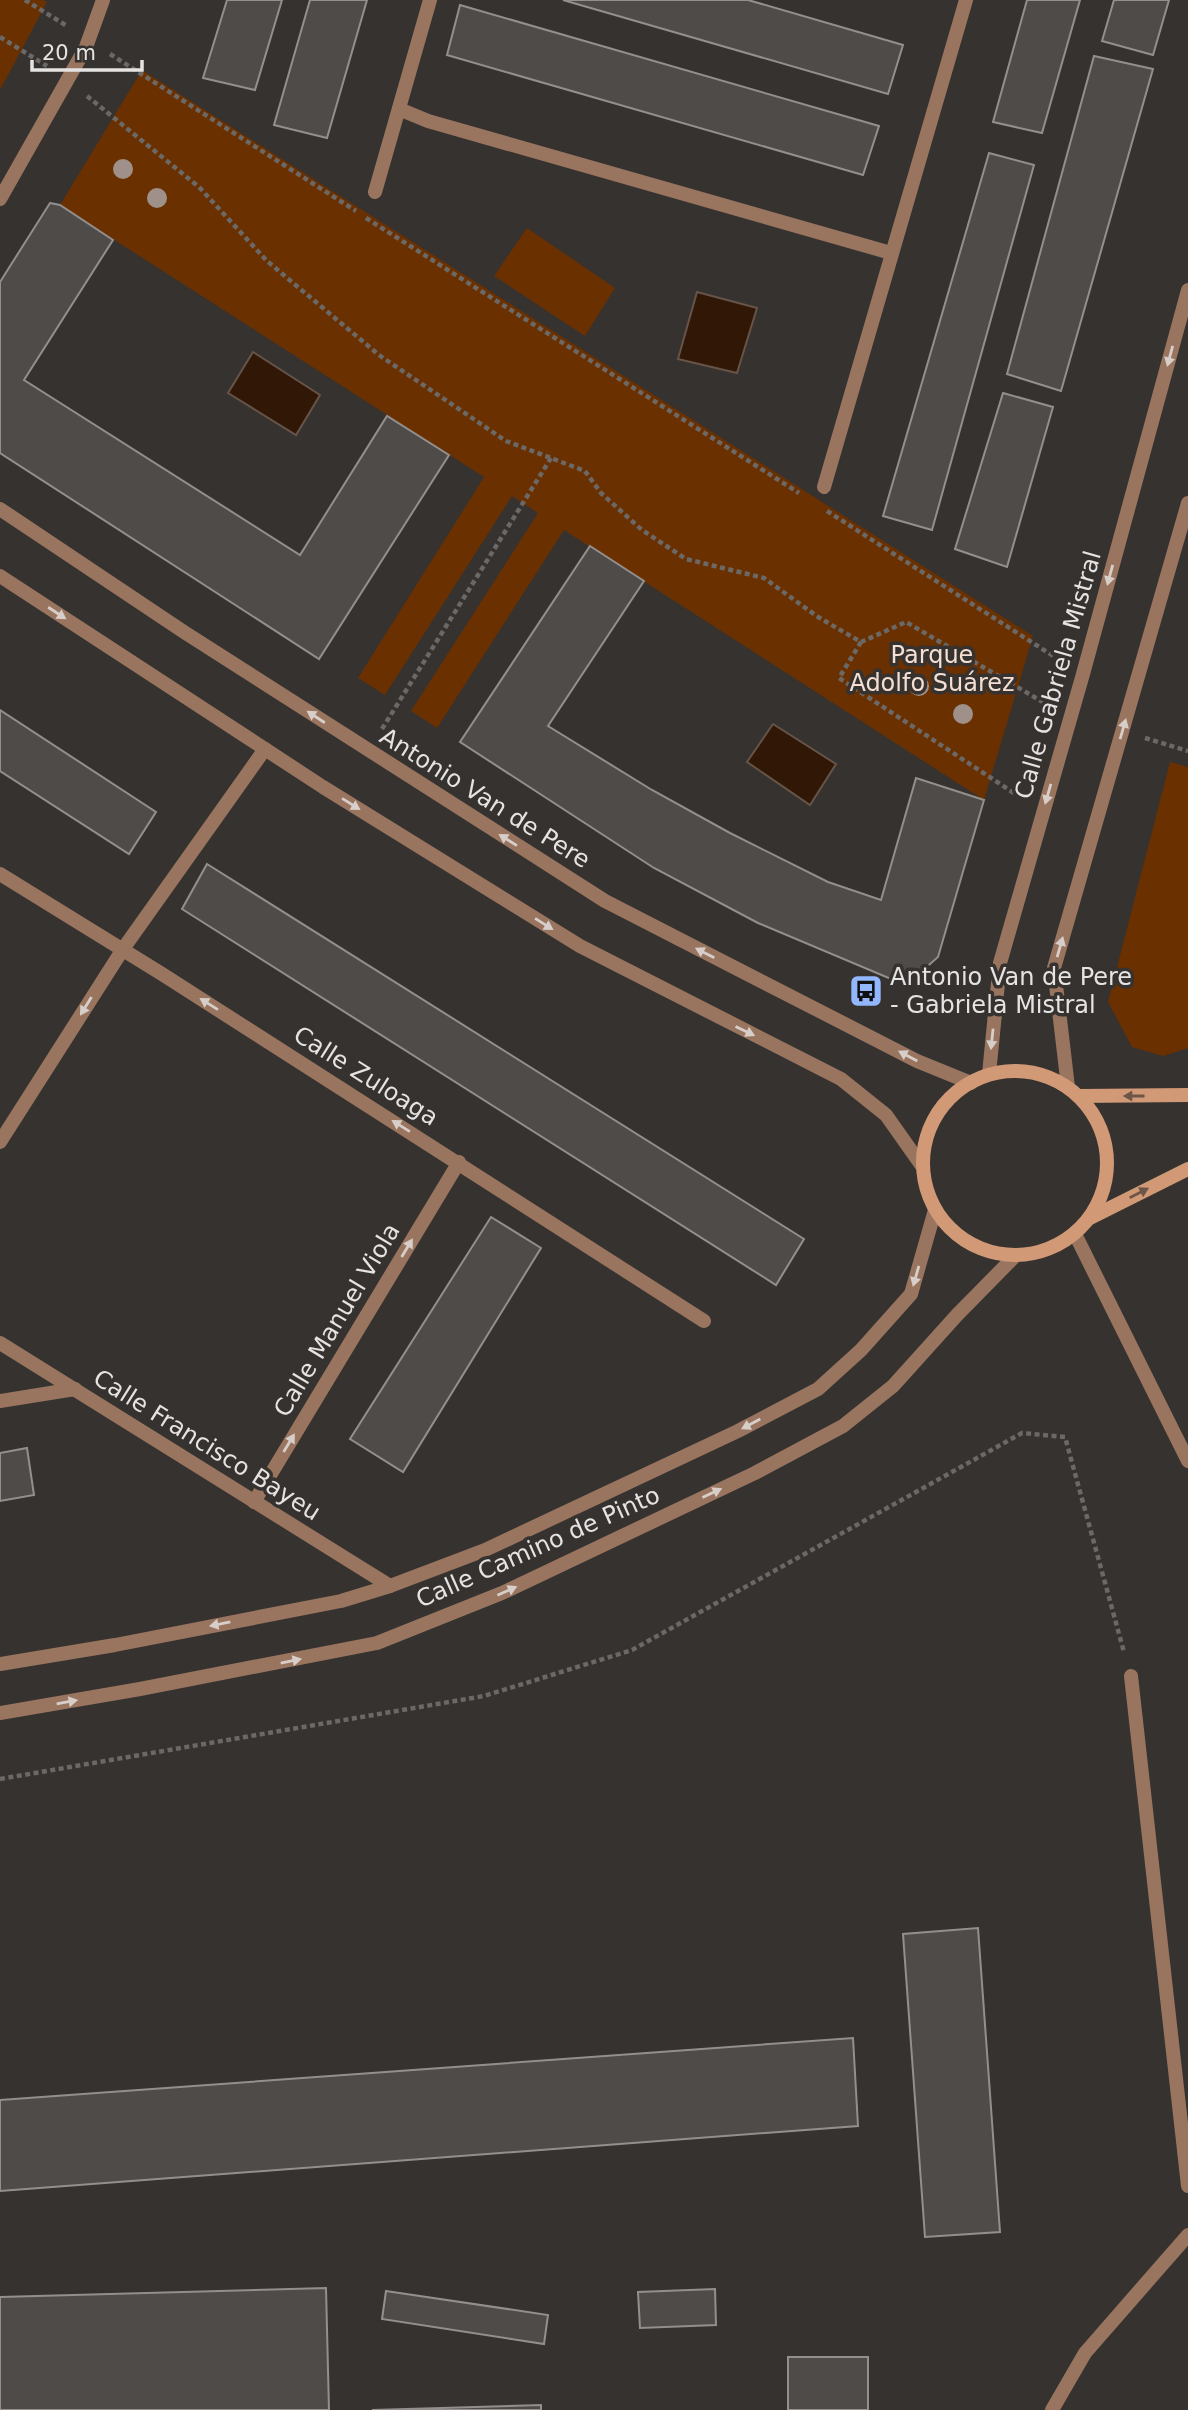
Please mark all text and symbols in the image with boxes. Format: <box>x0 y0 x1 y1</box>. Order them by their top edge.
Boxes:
scale bar <box>32 28 142 72</box>
text: 20 m <box>42 41 96 65</box>
one-way arrow <box>1164 345 1175 367</box>
street label: Calle Gabriela Mistral <box>1009 548 1107 802</box>
one-way arrow <box>1104 565 1114 586</box>
one-way arrow <box>48 607 67 620</box>
park label: Parque Adolfo Suárez <box>849 641 1015 697</box>
one-way arrow <box>307 711 326 724</box>
one-way arrow <box>1119 718 1129 739</box>
street label: Antonio Van de Pere <box>375 722 595 874</box>
one-way arrow <box>1042 784 1053 806</box>
one-way arrow <box>341 798 360 811</box>
one-way arrow <box>498 833 518 846</box>
one-way arrow <box>534 918 553 931</box>
one-way arrow <box>1055 936 1066 958</box>
one-way arrow <box>695 947 715 958</box>
place label: Antonio Van de Pere - Gabriela Mistral <box>890 963 1132 1019</box>
bus stop icon: Antonio Van de Pere - Gabriela Mistral <box>847 972 885 1010</box>
one-way arrow <box>80 997 93 1016</box>
one-way arrow <box>199 997 219 1010</box>
street label: Calle Zuloaga <box>289 1020 443 1132</box>
one-way arrow <box>735 1025 755 1037</box>
one-way arrow <box>986 1028 997 1050</box>
one-way arrow <box>898 1050 918 1062</box>
one-way arrow <box>1122 1090 1144 1102</box>
one-way arrow <box>391 1119 411 1132</box>
one-way arrow <box>1129 1188 1149 1199</box>
street label: Calle Manuel Viola <box>268 1218 406 1422</box>
one-way arrow <box>401 1239 413 1258</box>
one-way arrow <box>911 1266 921 1287</box>
street label: Calle Francisco Bayeu <box>88 1364 326 1526</box>
one-way arrow <box>741 1418 761 1430</box>
one-way arrow <box>283 1433 296 1452</box>
street label: Calle Camino de Pinto <box>412 1481 664 1613</box>
one-way arrow <box>702 1488 722 1499</box>
one-way arrow <box>496 1585 517 1596</box>
one-way arrow <box>209 1619 231 1630</box>
one-way arrow <box>280 1655 302 1666</box>
one-way arrow <box>56 1696 78 1707</box>

